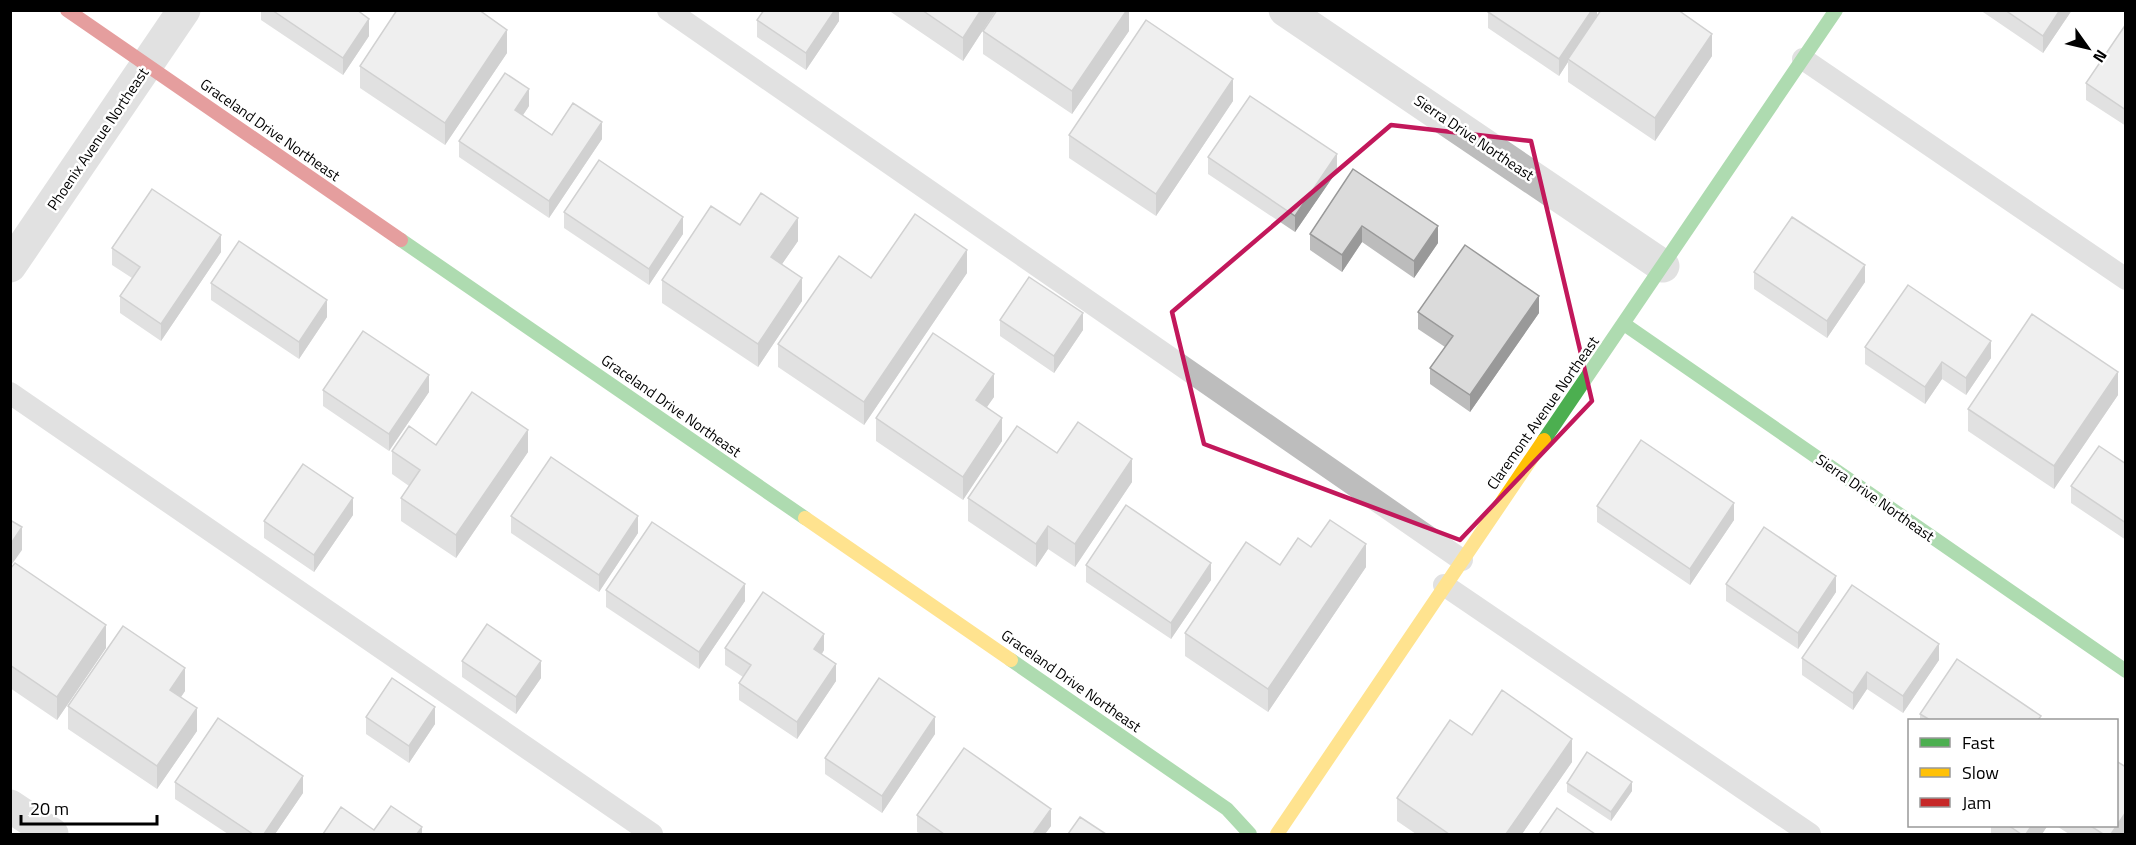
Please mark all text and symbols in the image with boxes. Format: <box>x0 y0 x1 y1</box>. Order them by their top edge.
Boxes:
north arrow <box>2058 18 2118 78</box>
text: N <box>2087 45 2113 68</box>
street label: Phoenix Avenue Northeast <box>41 62 154 215</box>
street label: Graceland Drive Northeast <box>196 73 346 187</box>
street label: Sierra Drive Northeast <box>1410 89 1539 187</box>
street label: Claremont Avenue Northeast <box>1481 331 1605 494</box>
street label: Graceland Drive Northeast <box>597 349 747 463</box>
street label: Sierra Drive Northeast <box>1811 448 1940 548</box>
street label: Graceland Drive Northeast <box>997 624 1147 738</box>
legend <box>1908 719 2118 827</box>
text: Fast <box>1962 729 1995 756</box>
text: Slow <box>1962 759 1999 786</box>
scale bar <box>21 788 158 826</box>
text: Jam <box>1962 789 1991 816</box>
text: 20 m <box>30 795 69 822</box>

